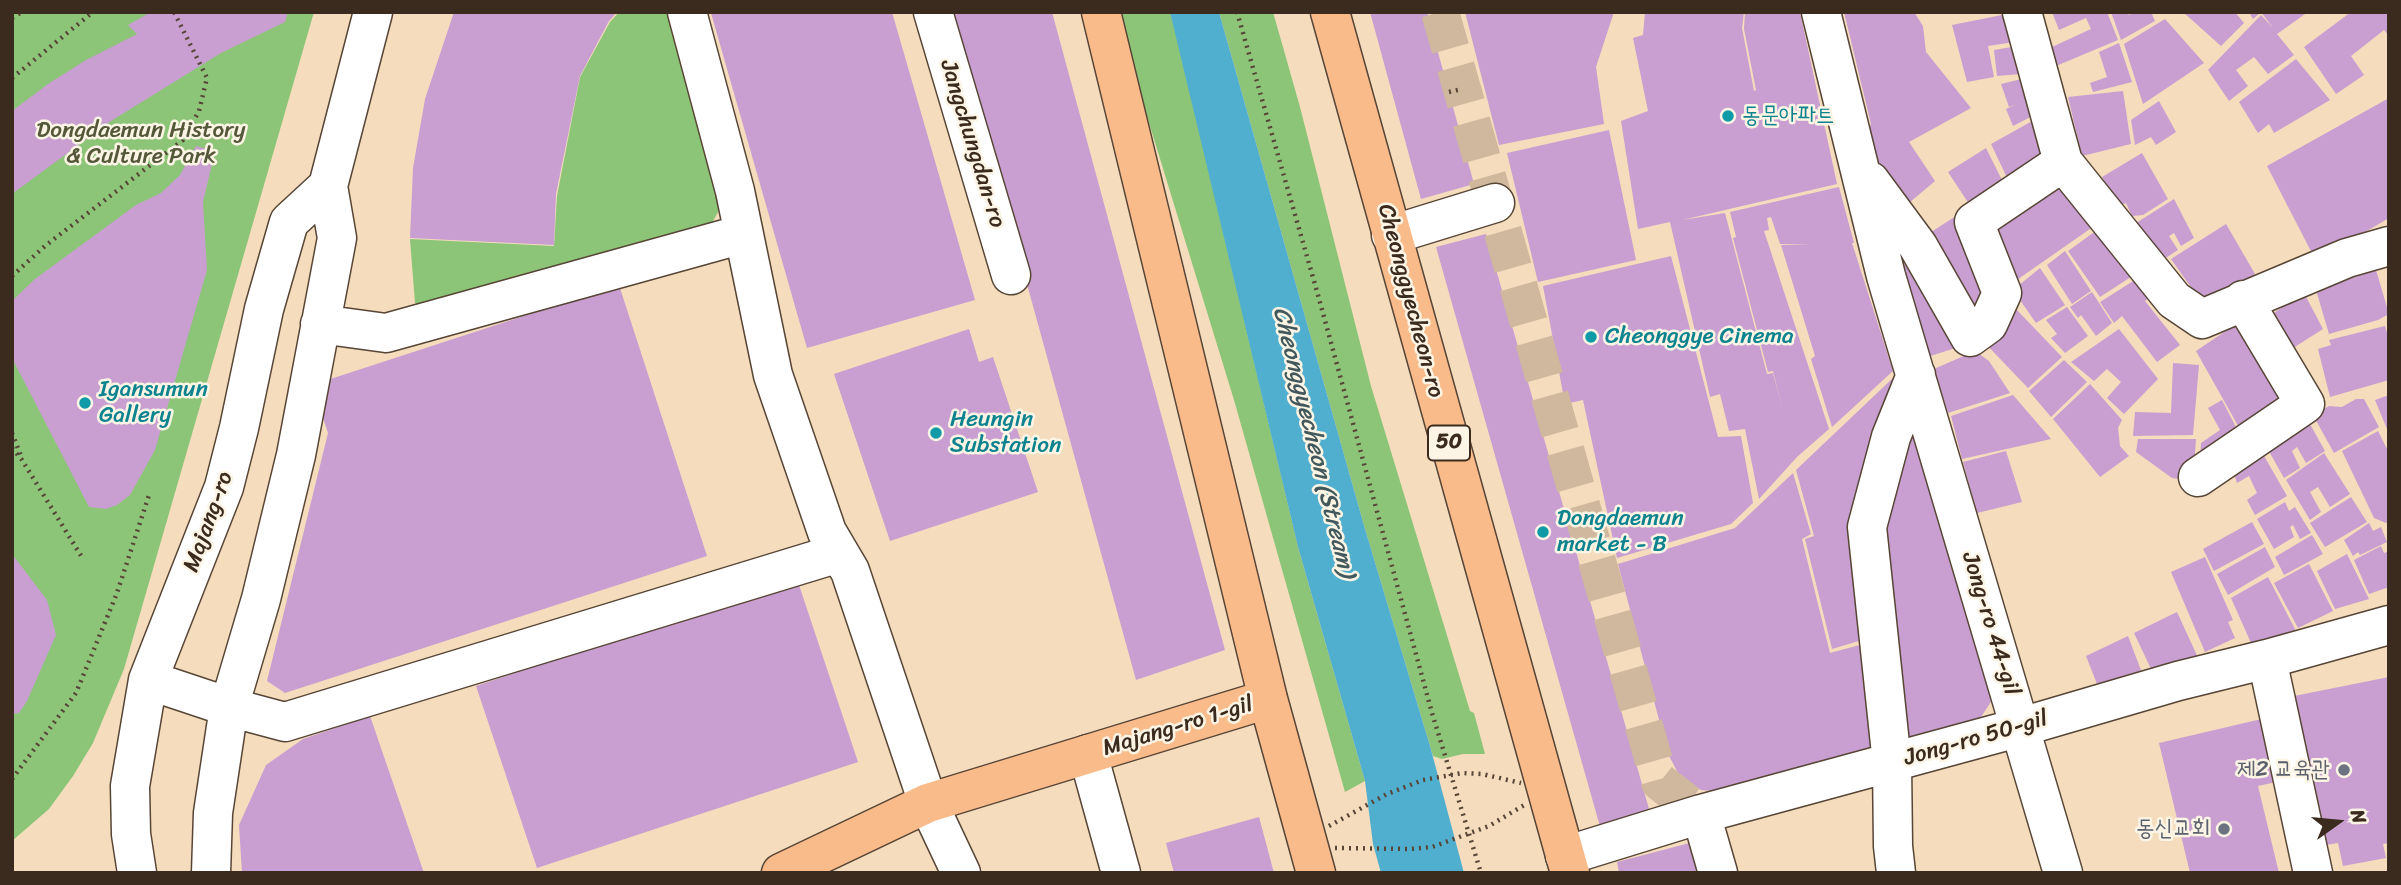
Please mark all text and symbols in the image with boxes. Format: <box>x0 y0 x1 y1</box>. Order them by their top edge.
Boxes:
street label: Jangchungdan-ro <box>933 57 1011 231</box>
place label: 동문아파트 <box>1742 102 1835 130</box>
marker: 동문아파트 <box>1720 108 1736 124</box>
park label: Dongdaemun History & Culture Park <box>37 117 245 171</box>
street label: Cheonggyecheon-ro <box>1371 201 1449 401</box>
water label: Cheonggyecheon (Stream) <box>1266 304 1360 580</box>
place label: Cheonggye Cinema <box>1605 323 1794 351</box>
marker: Cheonggye Cinema <box>1583 329 1599 345</box>
place label: Igansumun Gallery <box>99 376 208 430</box>
marker: Igansumun Gallery <box>77 395 93 411</box>
place label: Heungin Substation <box>950 406 1061 460</box>
marker: Heungin Substation <box>928 425 944 441</box>
road number: 50 <box>1428 426 1470 460</box>
street label: Majang-ro <box>178 468 240 576</box>
place label: Dongdaemun market - B <box>1557 505 1684 559</box>
marker: Dongdaemun market - B <box>1535 524 1551 540</box>
street label: Jong-ro 44-gil <box>1955 549 2025 699</box>
street label: Majang-ro 1-gil <box>1099 691 1257 763</box>
street label: Jong-ro 50-gil <box>1901 705 2051 773</box>
place label: 제2 교육관 <box>2237 756 2330 784</box>
marker: 제2 교육관 <box>2336 762 2352 778</box>
north arrow <box>2303 787 2373 857</box>
text: N <box>2341 806 2376 827</box>
place label: 동신교회 <box>2136 815 2210 843</box>
marker: 동신교회 <box>2216 821 2232 837</box>

